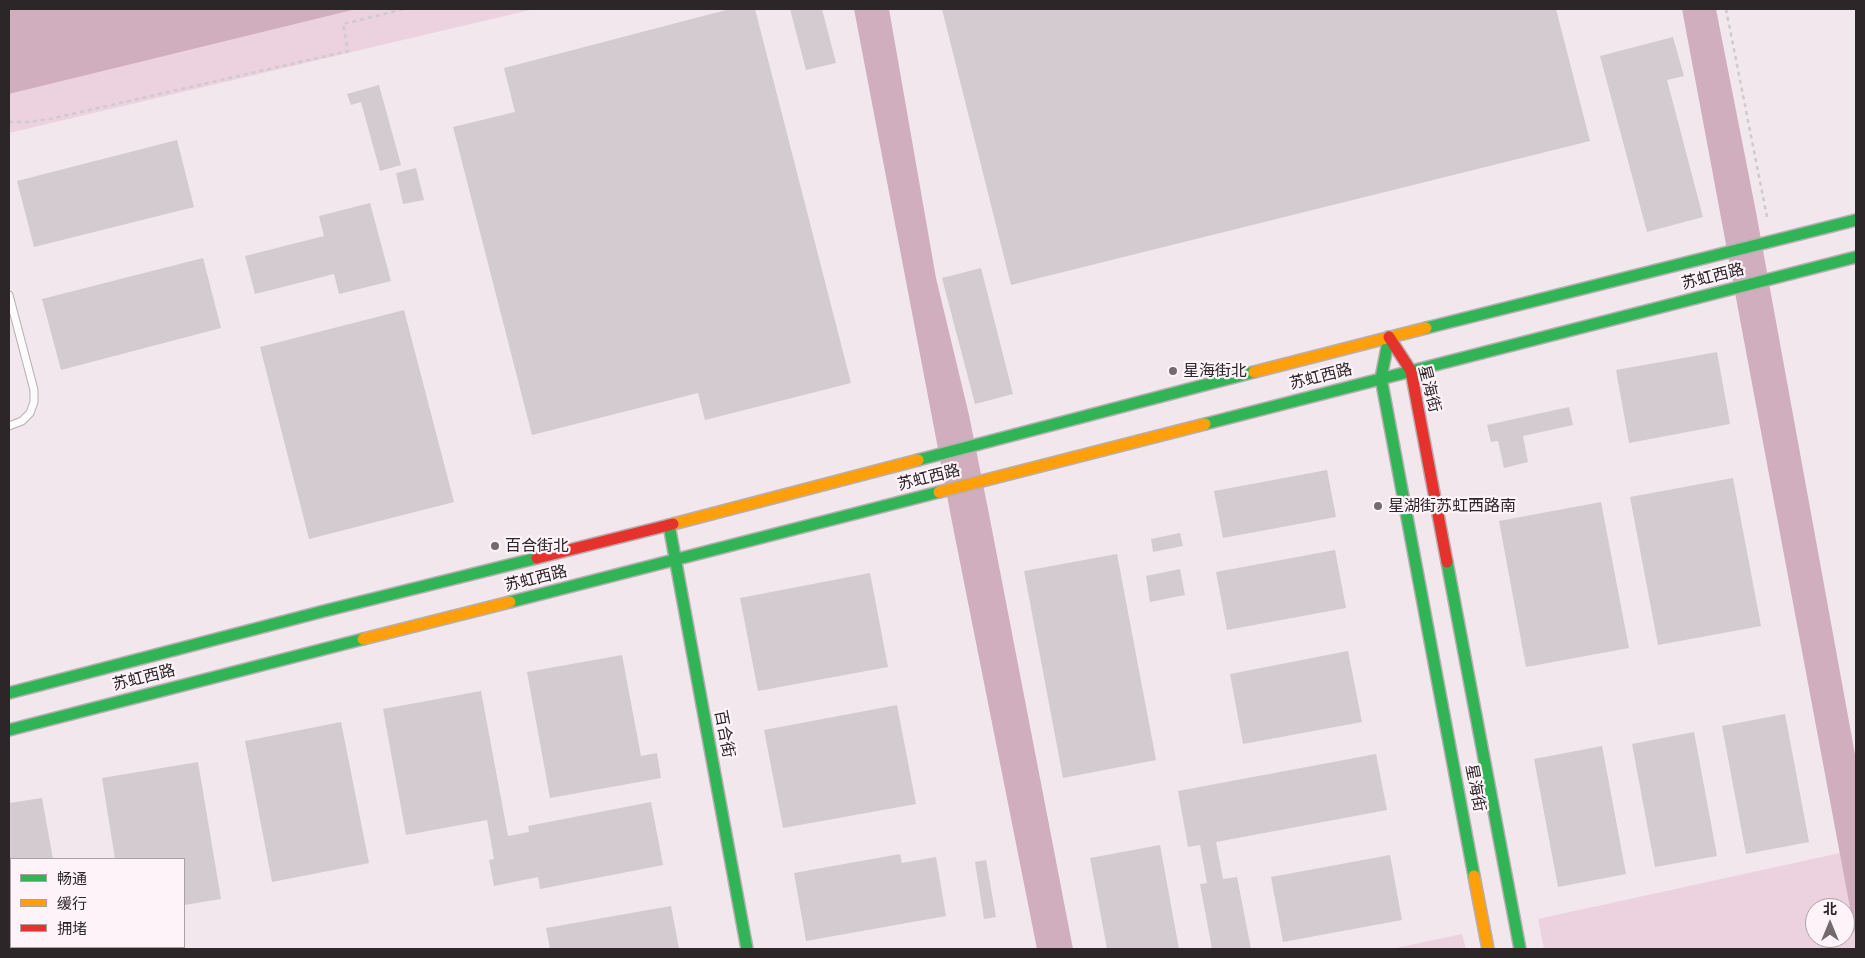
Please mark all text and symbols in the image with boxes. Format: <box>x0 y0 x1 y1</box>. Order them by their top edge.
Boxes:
street label: 苏虹西路 <box>1680 260 1746 294</box>
street label: 苏虹西路 <box>1288 360 1354 394</box>
place label: 星海街北 <box>1183 361 1247 381</box>
street label: 星海街 <box>1414 363 1444 415</box>
marker: 星海街北 <box>1167 365 1179 377</box>
street label: 苏虹西路 <box>896 461 962 495</box>
place label: 星湖街苏虹西路南 <box>1388 496 1516 516</box>
marker: 星湖街苏虹西路南 <box>1372 500 1384 512</box>
place label: 百合街北 <box>505 536 569 556</box>
marker: 百合街北 <box>489 540 501 552</box>
street label: 苏虹西路 <box>503 562 569 596</box>
street label: 苏虹西路 <box>111 661 177 695</box>
street label: 百合街 <box>710 709 738 759</box>
street label: 星海街 <box>1461 763 1489 813</box>
legend <box>10 858 185 948</box>
text: 畅通 <box>57 869 87 888</box>
text: 缓行 <box>57 894 87 913</box>
north arrow <box>1805 898 1855 948</box>
text: 北 <box>1823 900 1837 918</box>
text: 拥堵 <box>57 919 87 938</box>

